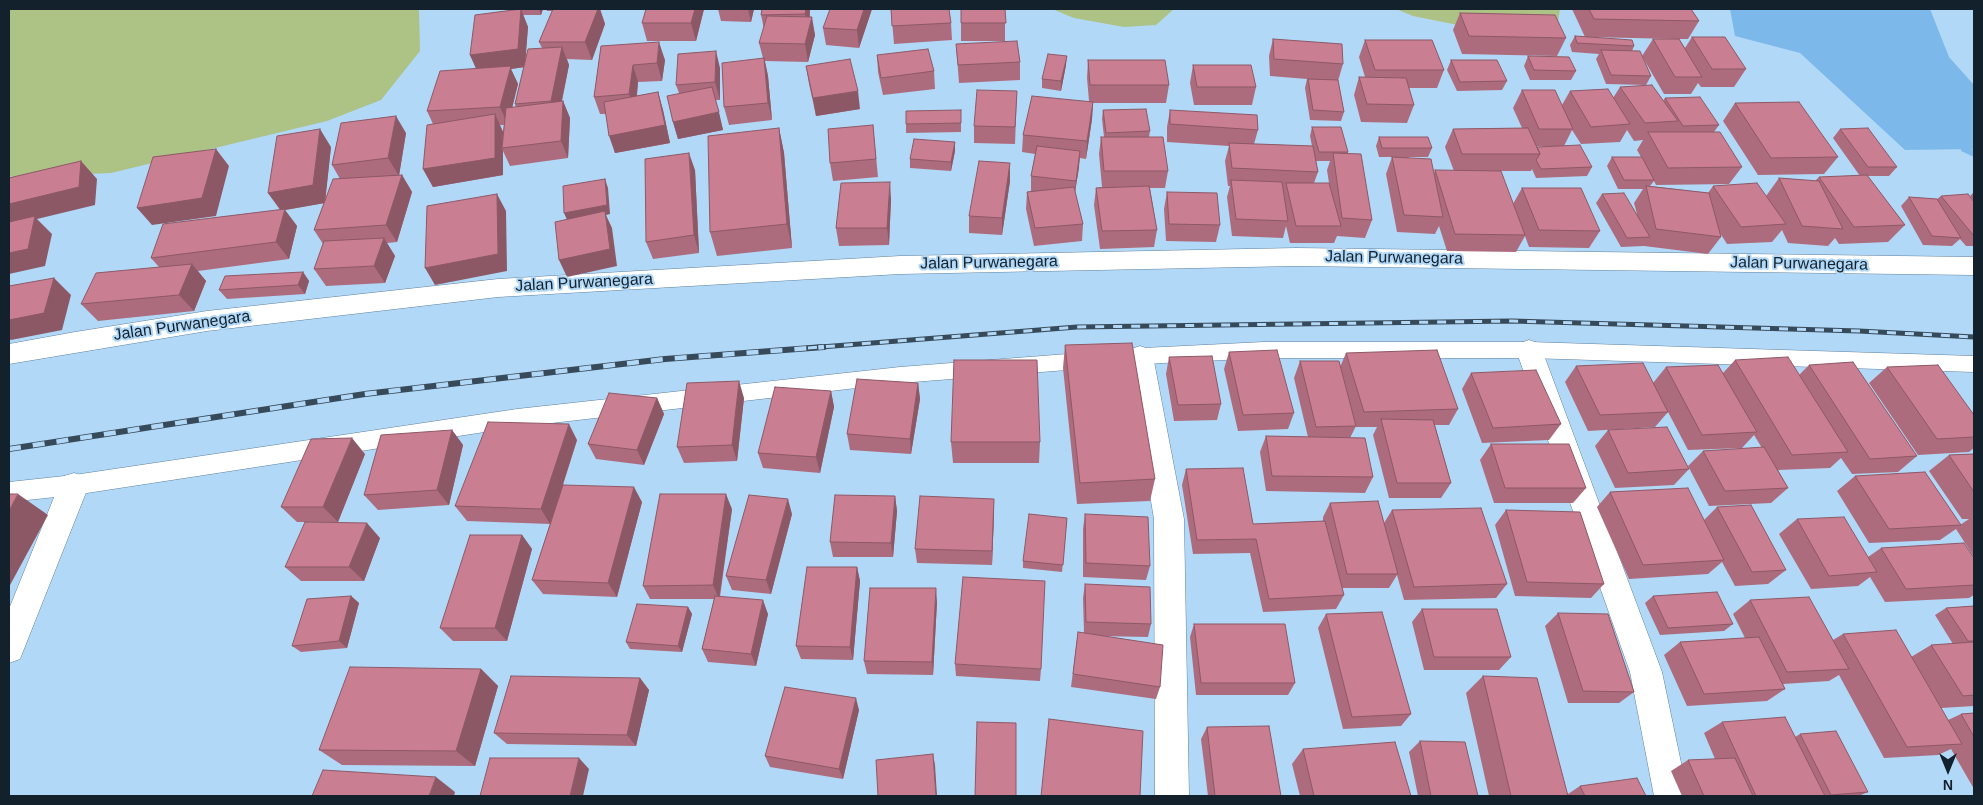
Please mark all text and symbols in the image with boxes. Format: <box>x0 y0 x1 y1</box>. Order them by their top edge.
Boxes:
street label: Jalan Purwanegara <box>1325 247 1463 269</box>
street label: Jalan Purwanegara <box>920 252 1058 274</box>
street label: Jalan Purwanegara <box>1730 253 1868 275</box>
street label: Jalan Purwanegara <box>515 270 653 296</box>
street label: Jalan Purwanegara <box>112 307 252 345</box>
north arrow <box>1923 745 1973 795</box>
text: N <box>1943 777 1953 793</box>

